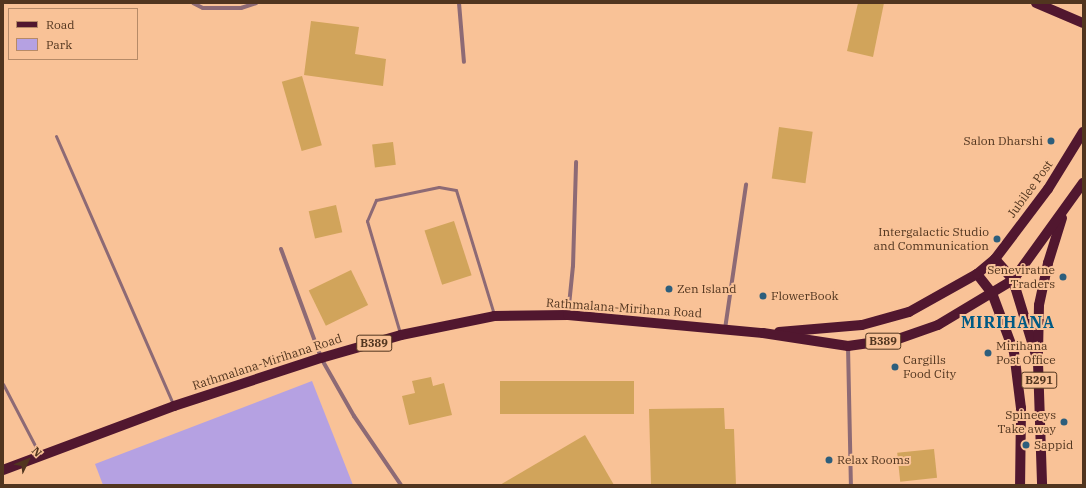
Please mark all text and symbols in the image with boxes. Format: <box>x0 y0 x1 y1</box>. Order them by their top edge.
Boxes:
legend <box>8 8 138 60</box>
text: Road <box>46 17 75 32</box>
text: Park <box>46 37 72 52</box>
place label: Salon Dharshi <box>964 134 1043 148</box>
marker: Salon Dharshi <box>1046 136 1056 146</box>
street label: Jubilee Post <box>1004 158 1056 220</box>
place label: Intergalactic Studio and Communication <box>873 225 989 253</box>
marker: Intergalactic Studio and Communication <box>992 234 1002 244</box>
place label: Seneviratne Traders <box>987 263 1055 291</box>
marker: Seneviratne Traders <box>1058 272 1068 282</box>
place label: Zen Island <box>677 282 737 296</box>
marker: Zen Island <box>664 284 674 294</box>
place label: FlowerBook <box>771 289 838 303</box>
marker: FlowerBook <box>758 291 768 301</box>
street label: Rathmalana-Mirihana Road <box>546 295 702 321</box>
district label: MIRIHANA <box>961 312 1055 332</box>
street label: Rathmalana-Mirihana Road <box>190 331 344 393</box>
road number: B389 <box>865 332 901 350</box>
road number: B389 <box>356 334 392 352</box>
place label: Mirihana Post Office <box>996 339 1056 367</box>
marker: Mirihana Post Office <box>983 348 993 358</box>
place label: Cargills Food City <box>903 353 956 381</box>
marker: Cargills Food City <box>890 362 900 372</box>
road number: B291 <box>1021 371 1057 389</box>
place label: Spineeys Take away <box>998 408 1056 436</box>
marker: Spineeys Take away <box>1059 417 1069 427</box>
place label: Sappid <box>1034 438 1073 452</box>
north arrow <box>8 440 48 480</box>
marker: Sappid <box>1021 440 1031 450</box>
text: N <box>29 444 45 460</box>
place label: Relax Rooms <box>837 453 910 467</box>
marker: Relax Rooms <box>824 455 834 465</box>

